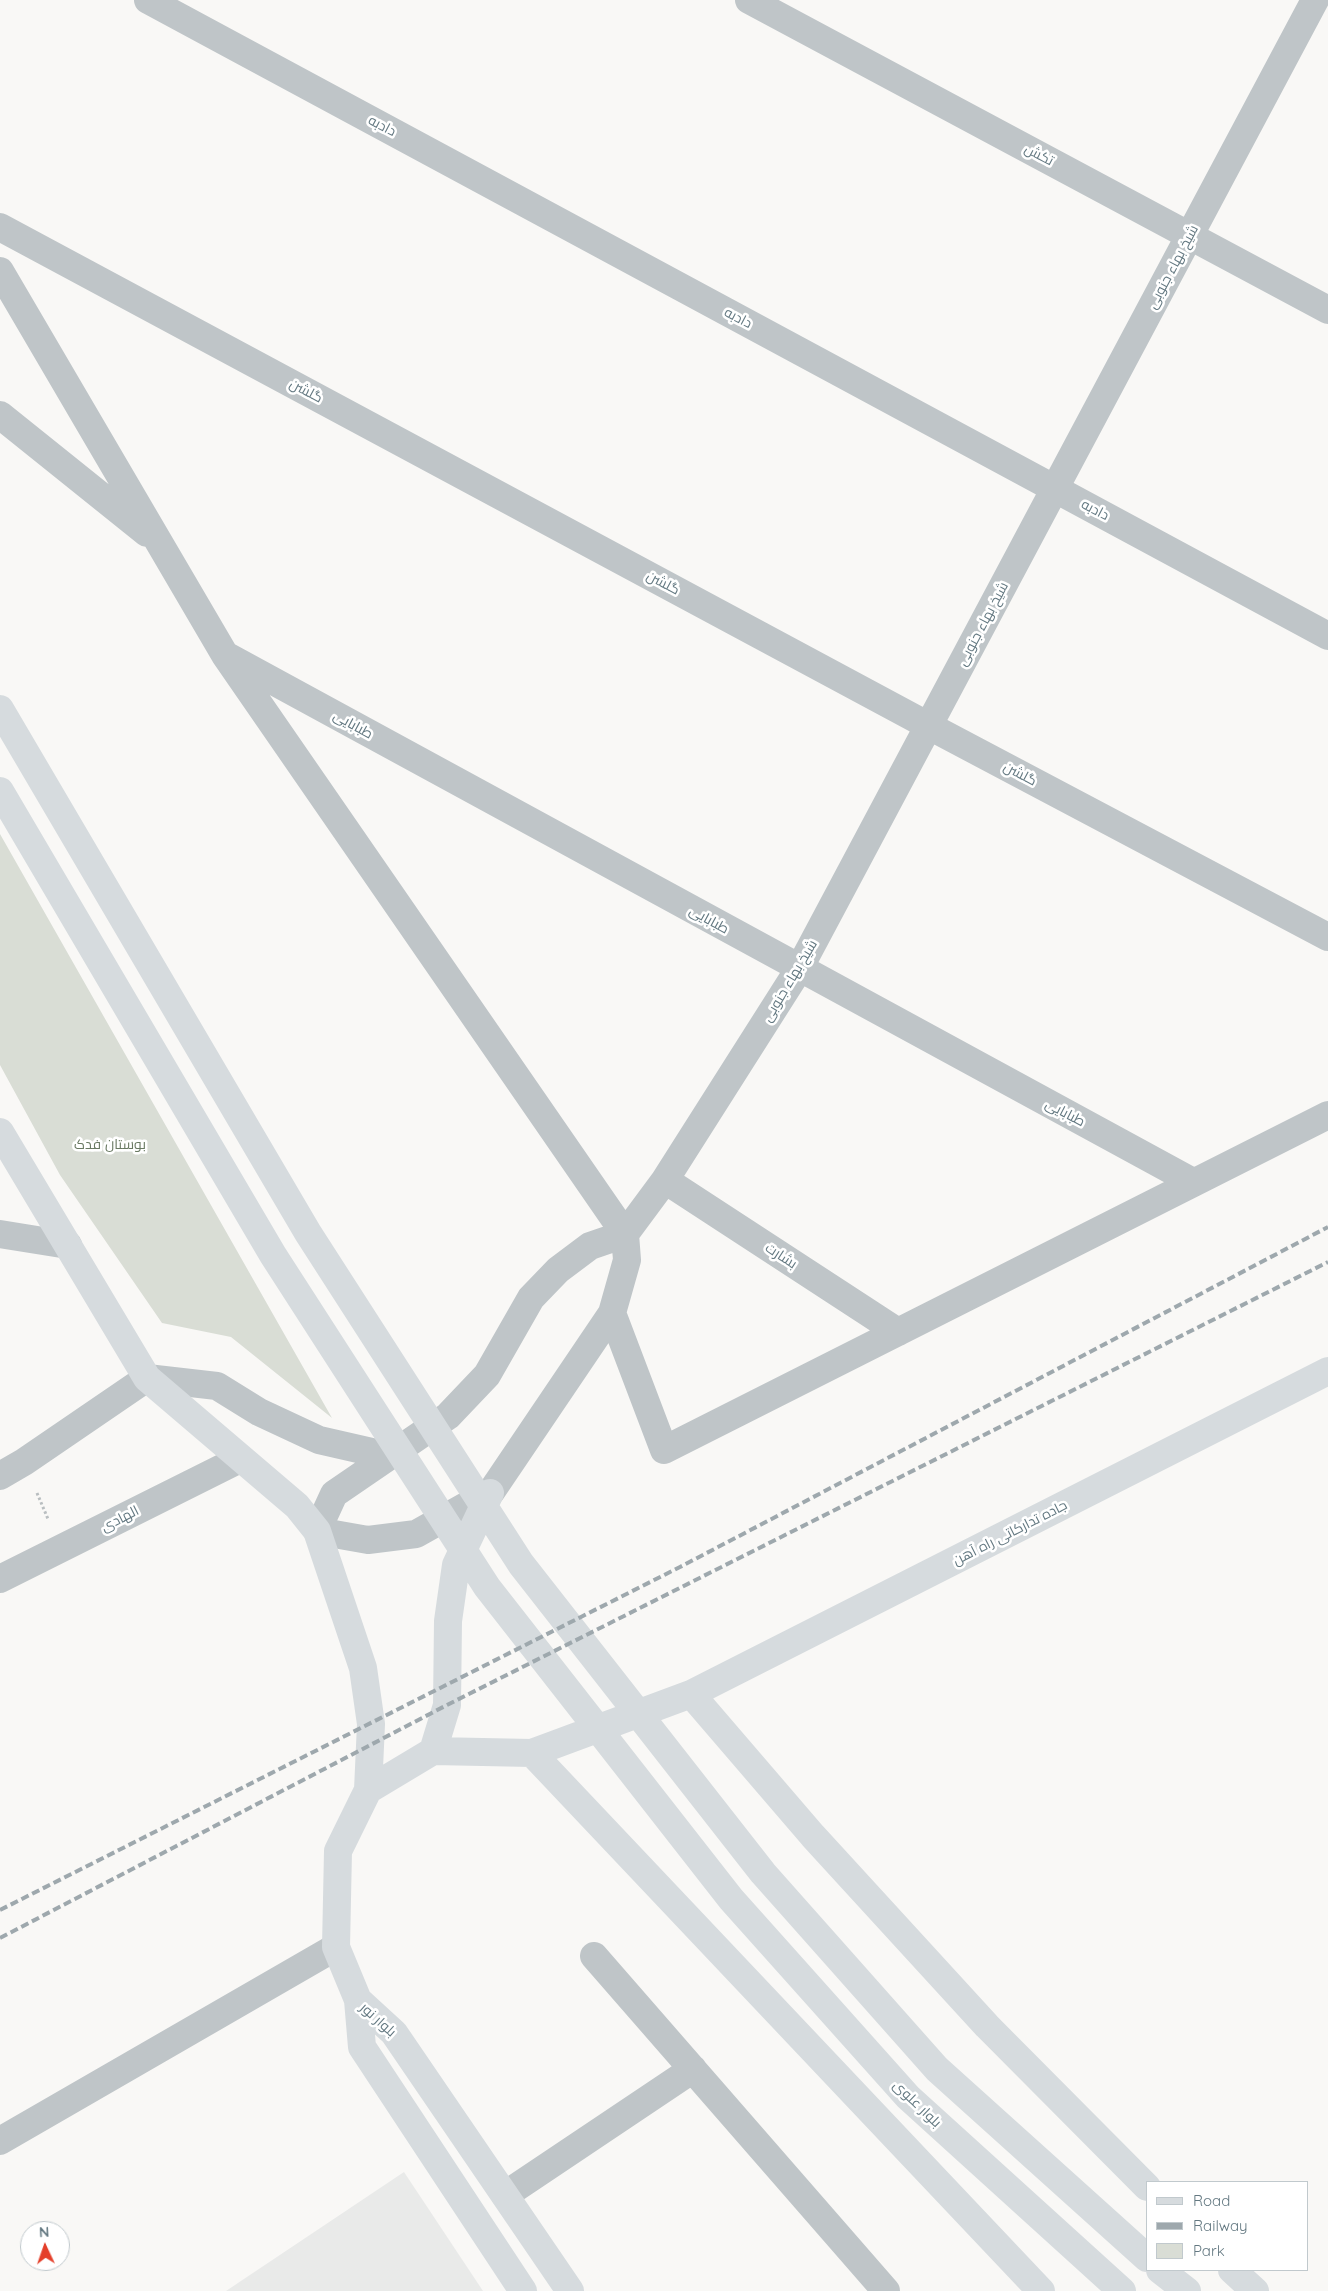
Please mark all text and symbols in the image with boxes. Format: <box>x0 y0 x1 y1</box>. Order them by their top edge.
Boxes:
street label: دادبه <box>365 112 399 140</box>
street label: تکش <box>1022 140 1056 170</box>
street label: شیخ بهاء جنوبی <box>1144 222 1202 312</box>
street label: دادبه <box>721 304 755 332</box>
street label: گلشن <box>286 375 326 407</box>
street label: دادبه <box>1078 496 1112 524</box>
street label: گلشن <box>643 567 683 599</box>
street label: شیخ بهاء جنوبی <box>954 579 1012 669</box>
street label: طبابایی <box>330 707 376 743</box>
street label: گلشن <box>1000 758 1040 790</box>
street label: طبابایی <box>686 902 732 938</box>
street label: شیخ بهاء جنوبی <box>759 937 821 1025</box>
street label: طبابایی <box>1042 1096 1088 1130</box>
park label: بوستان فدک <box>74 1137 146 1153</box>
street label: بشارت <box>762 1240 800 1272</box>
street label: جاده تدارکاتی راه آهن <box>950 1497 1070 1569</box>
street label: الهادی <box>98 1502 142 1536</box>
street label: بلوار نور <box>356 1999 400 2041</box>
street label: بلوار علوی <box>889 2077 945 2131</box>
legend <box>1146 2181 1308 2271</box>
text: Road <box>1193 2191 1230 2210</box>
text: Railway <box>1193 2216 1248 2235</box>
north arrow <box>20 2221 70 2271</box>
text: N <box>39 2223 50 2241</box>
text: Park <box>1193 2241 1225 2260</box>

